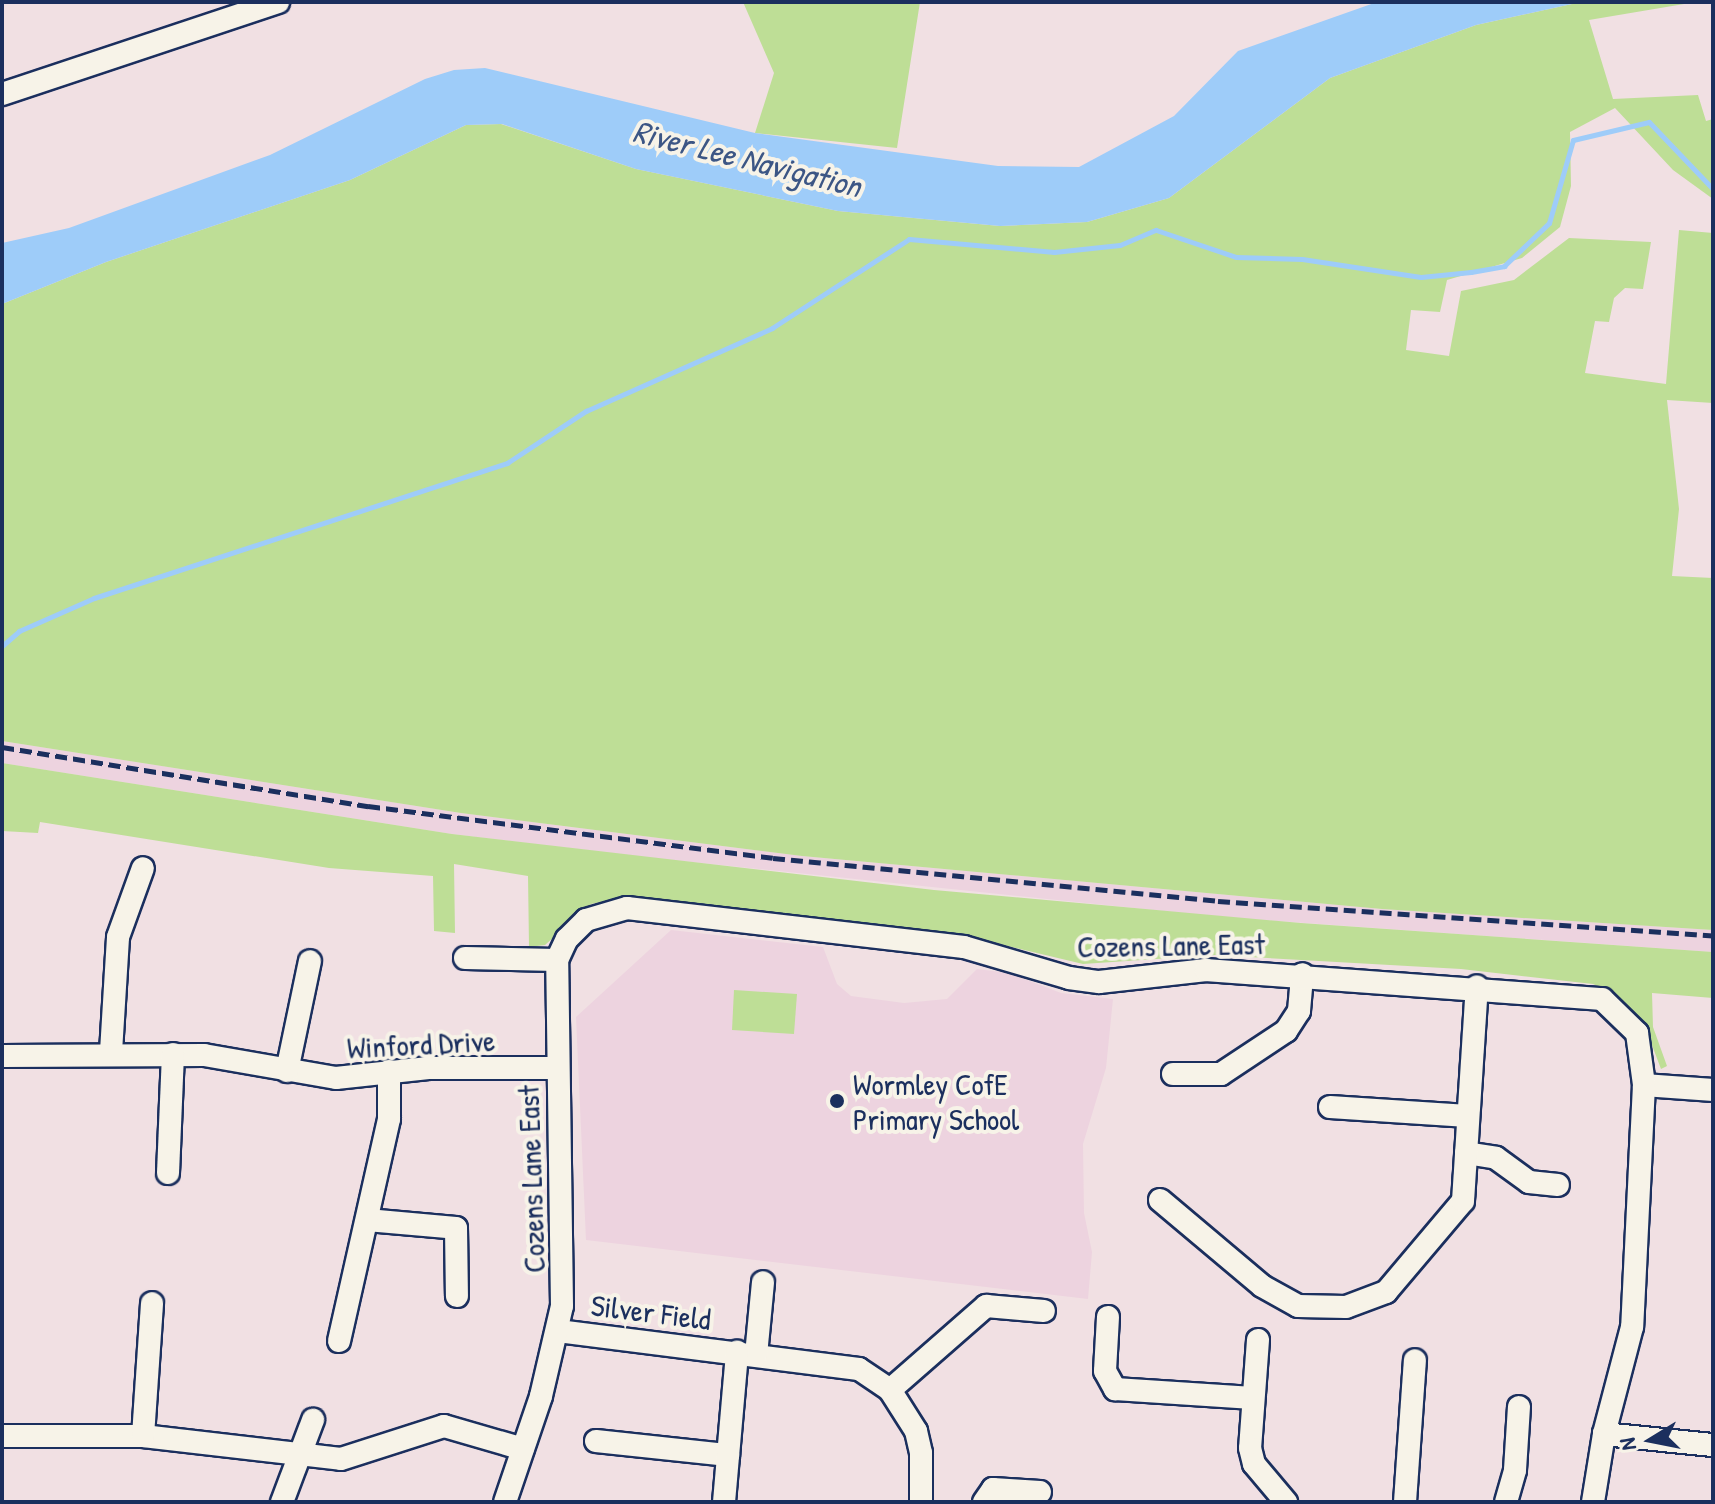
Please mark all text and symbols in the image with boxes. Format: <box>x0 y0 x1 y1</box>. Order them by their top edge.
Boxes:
water label: River Lee Navigation <box>629 112 865 206</box>
street label: Cozens Lane East <box>1077 925 1265 965</box>
street label: Winford Drive <box>346 1022 496 1066</box>
place label: Wormley CofE Primary School <box>853 1066 1019 1136</box>
street label: Cozens Lane East <box>510 1085 552 1273</box>
marker: Wormley CofE Primary School <box>828 1092 846 1110</box>
street label: Silver Field <box>589 1287 713 1337</box>
north arrow <box>1611 1400 1691 1480</box>
text: N <box>1612 1436 1643 1453</box>

